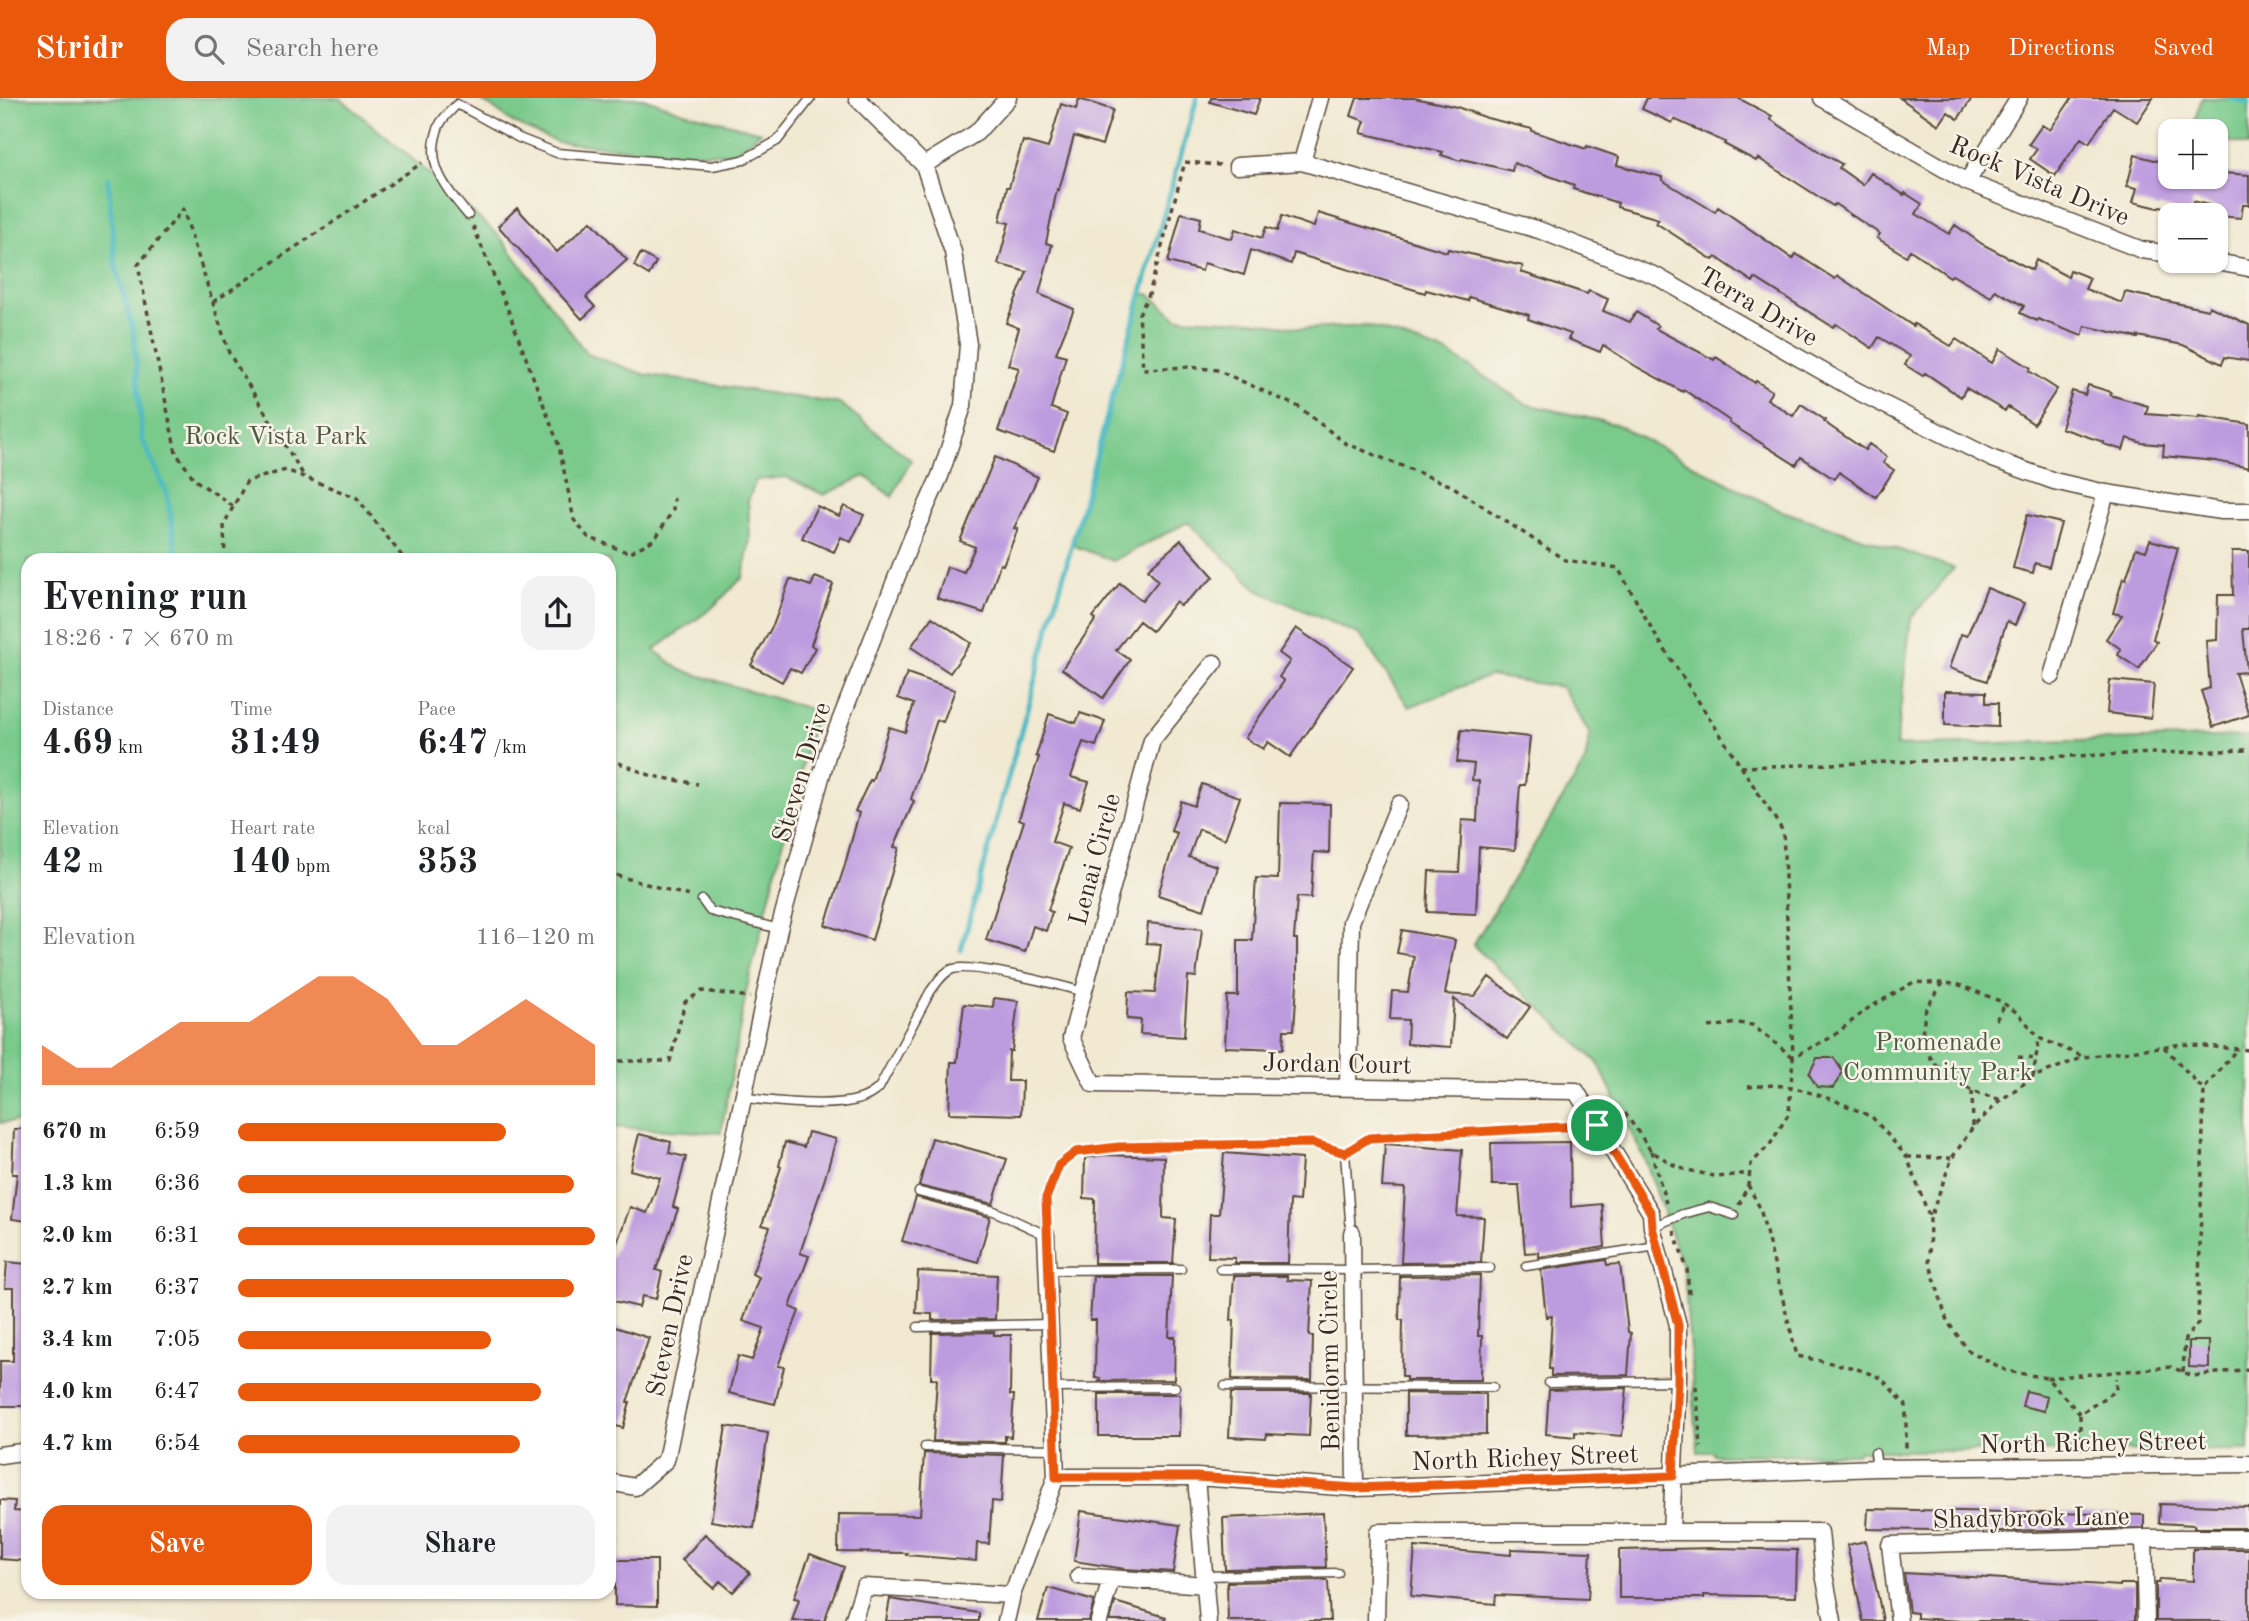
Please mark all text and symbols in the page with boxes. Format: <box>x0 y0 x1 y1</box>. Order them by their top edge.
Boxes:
search box <box>166 18 656 81</box>
icon: search <box>190 30 228 68</box>
text: Stridr <box>35 33 124 66</box>
text: Search here <box>246 36 379 62</box>
text: Map <box>1926 37 1970 61</box>
text: Directions <box>2008 37 2115 61</box>
text: Saved <box>2153 37 2214 61</box>
map controls <box>2158 119 2228 273</box>
button: + <box>2158 119 2228 189</box>
street label: Rock Vista Drive <box>1946 132 2133 231</box>
button: − <box>2158 203 2228 273</box>
street label: Terra Drive <box>1694 263 1822 352</box>
park label: Rock Vista Park <box>184 424 368 450</box>
button: share <box>521 576 595 650</box>
text: Evening run <box>42 580 248 618</box>
text: 18:26 · 7 × 670 m <box>42 627 234 650</box>
street label: Steven Drive <box>769 699 837 846</box>
text: Distance <box>42 701 114 720</box>
text: Time <box>230 701 272 720</box>
text: Pace <box>417 701 456 720</box>
text: 4.69 <box>42 726 113 761</box>
text: 31:49 <box>230 726 321 761</box>
text: 6:47 <box>417 726 488 761</box>
text: km <box>113 739 143 758</box>
text: /km <box>488 739 527 758</box>
street label: Lenai Circle <box>1066 790 1126 929</box>
text: Elevation <box>42 820 119 839</box>
text: Heart rate <box>230 820 315 839</box>
text: kcal <box>417 820 450 839</box>
text: 42 <box>42 845 83 880</box>
text: 140 <box>230 845 291 880</box>
text: 353 <box>417 845 478 880</box>
text: m <box>83 858 103 877</box>
text: bpm <box>291 858 331 877</box>
text: Elevation <box>42 926 136 949</box>
text: 116–120 m <box>476 926 595 949</box>
park label: Promenade Community Park <box>1843 1030 2033 1086</box>
street label: Jordan Court <box>1262 1051 1412 1079</box>
pin <box>1567 1095 1627 1155</box>
icon: arrive <box>1578 1106 1616 1144</box>
text: 670 m <box>42 1120 107 1143</box>
text: 6:59 <box>154 1120 200 1143</box>
text: 1.3 km <box>42 1172 113 1195</box>
text: 6:36 <box>154 1172 200 1195</box>
text: 2.0 km <box>42 1224 113 1247</box>
text: 6:31 <box>154 1224 200 1247</box>
street label: Steven Drive <box>643 1252 699 1399</box>
street label: Benidorm Circle <box>1316 1270 1346 1452</box>
text: 2.7 km <box>42 1276 113 1299</box>
text: 6:37 <box>154 1276 200 1299</box>
text: 3.4 km <box>42 1328 113 1351</box>
text: 7:05 <box>154 1328 200 1351</box>
text: 4.0 km <box>42 1380 113 1403</box>
text: 6:47 <box>154 1380 200 1403</box>
street label: North Richey Street <box>1979 1429 2207 1459</box>
text: 4.7 km <box>42 1432 113 1455</box>
text: 6:54 <box>154 1432 200 1455</box>
street label: North Richey Street <box>1411 1442 1639 1476</box>
street label: Shadybrook Lane <box>1932 1504 2130 1534</box>
button: Save <box>42 1505 312 1585</box>
button: Share <box>326 1505 595 1585</box>

